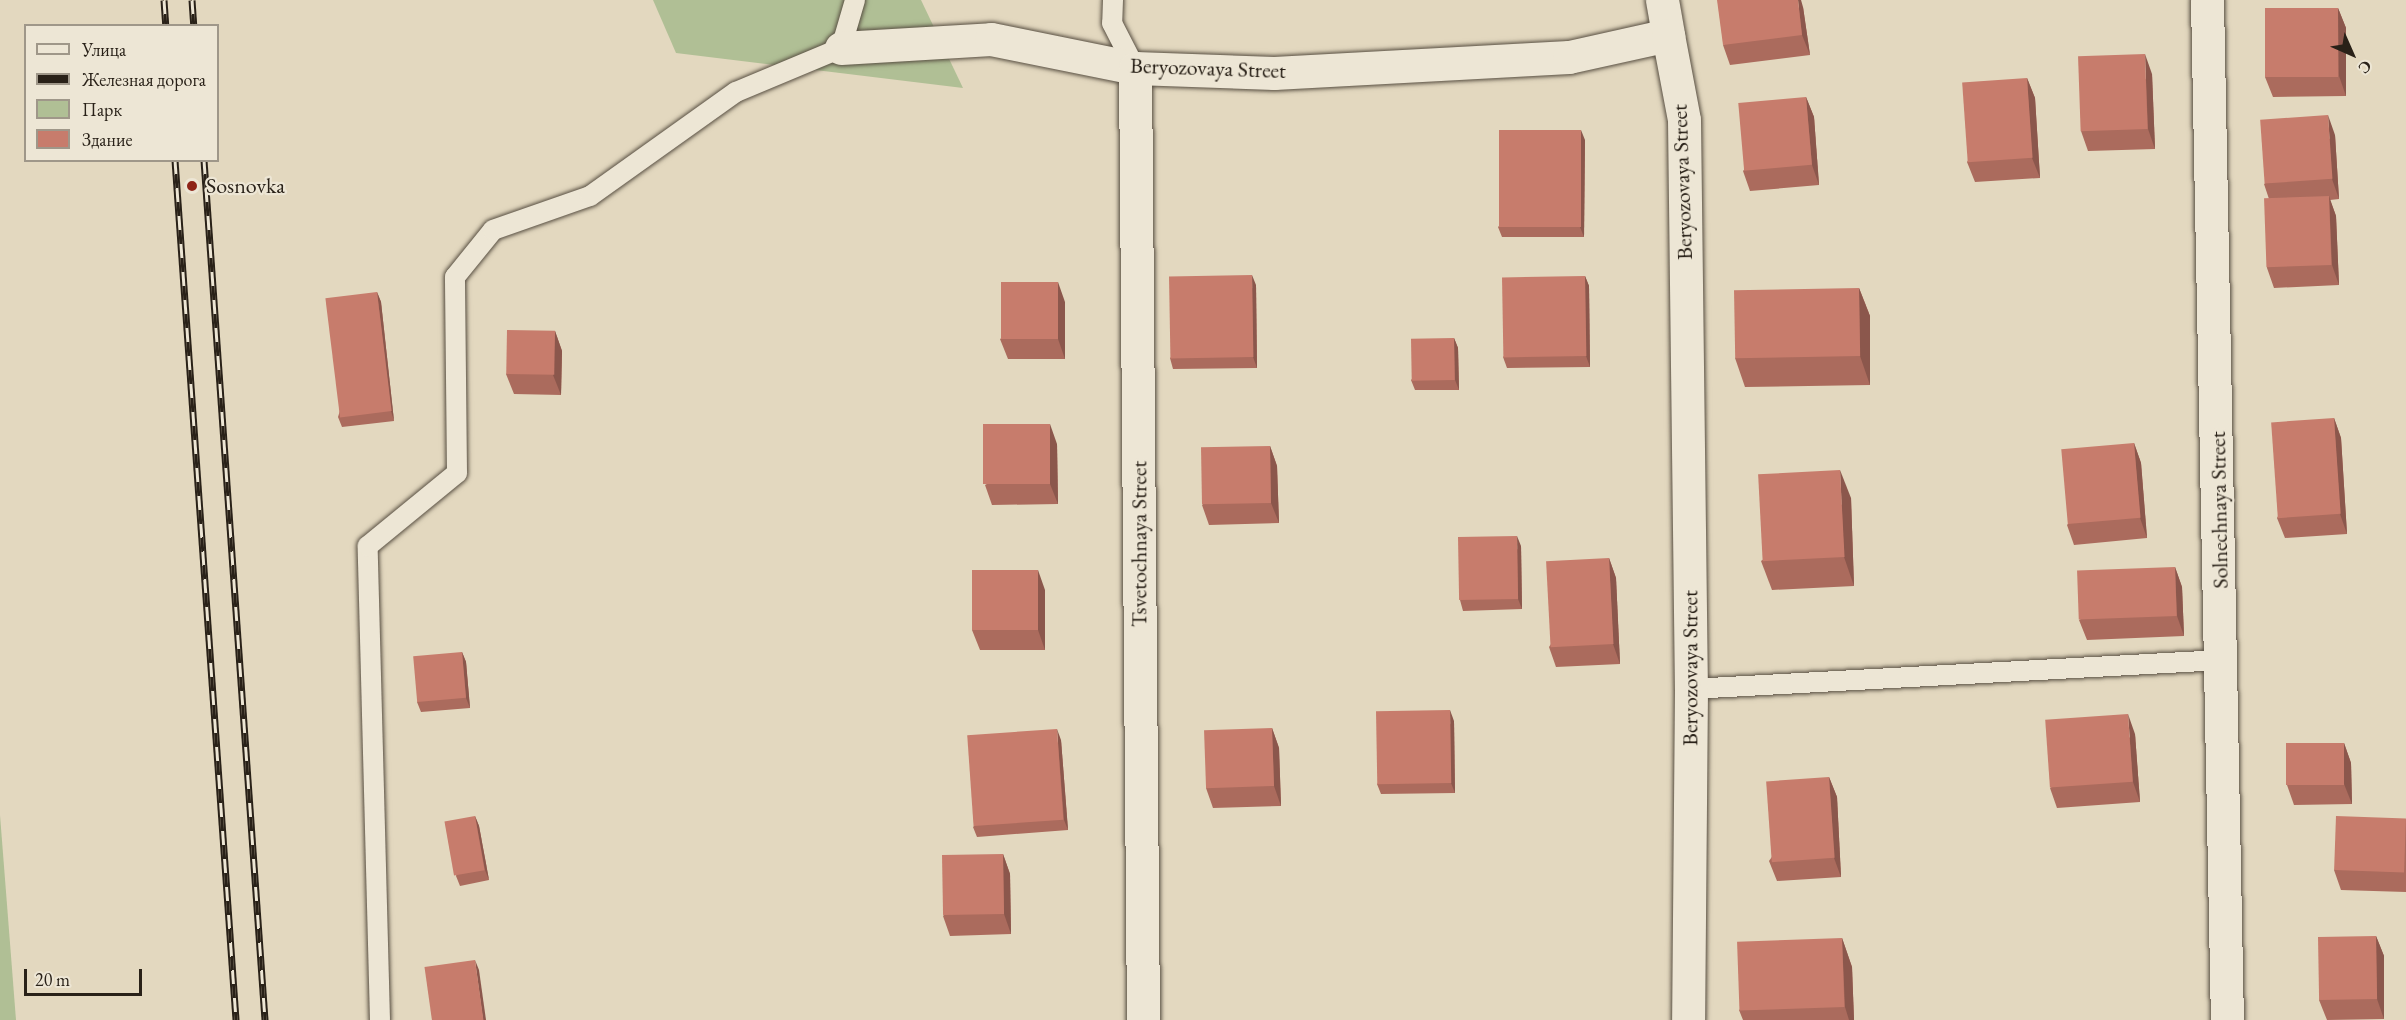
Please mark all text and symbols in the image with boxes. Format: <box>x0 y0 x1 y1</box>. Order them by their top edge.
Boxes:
legend <box>24 24 219 162</box>
north arrow <box>2322 24 2382 84</box>
text: Улица <box>82 38 126 61</box>
street label: Beryozovaya Street <box>1130 52 1286 84</box>
text: С <box>2354 56 2377 79</box>
text: Железная дорога <box>82 68 206 91</box>
text: Парк <box>82 98 122 121</box>
street label: Beryozovaya Street <box>1666 104 1698 260</box>
text: Здание <box>82 128 132 151</box>
place label: Sosnovka <box>206 173 285 199</box>
marker: Sosnovka <box>183 177 201 195</box>
street label: Solnechnaya Street <box>2204 431 2234 589</box>
street label: Tsvetochnaya Street <box>1126 461 1152 627</box>
street label: Beryozovaya Street <box>1677 590 1703 746</box>
scale bar <box>27 957 146 995</box>
text: 20 m <box>35 968 70 991</box>

